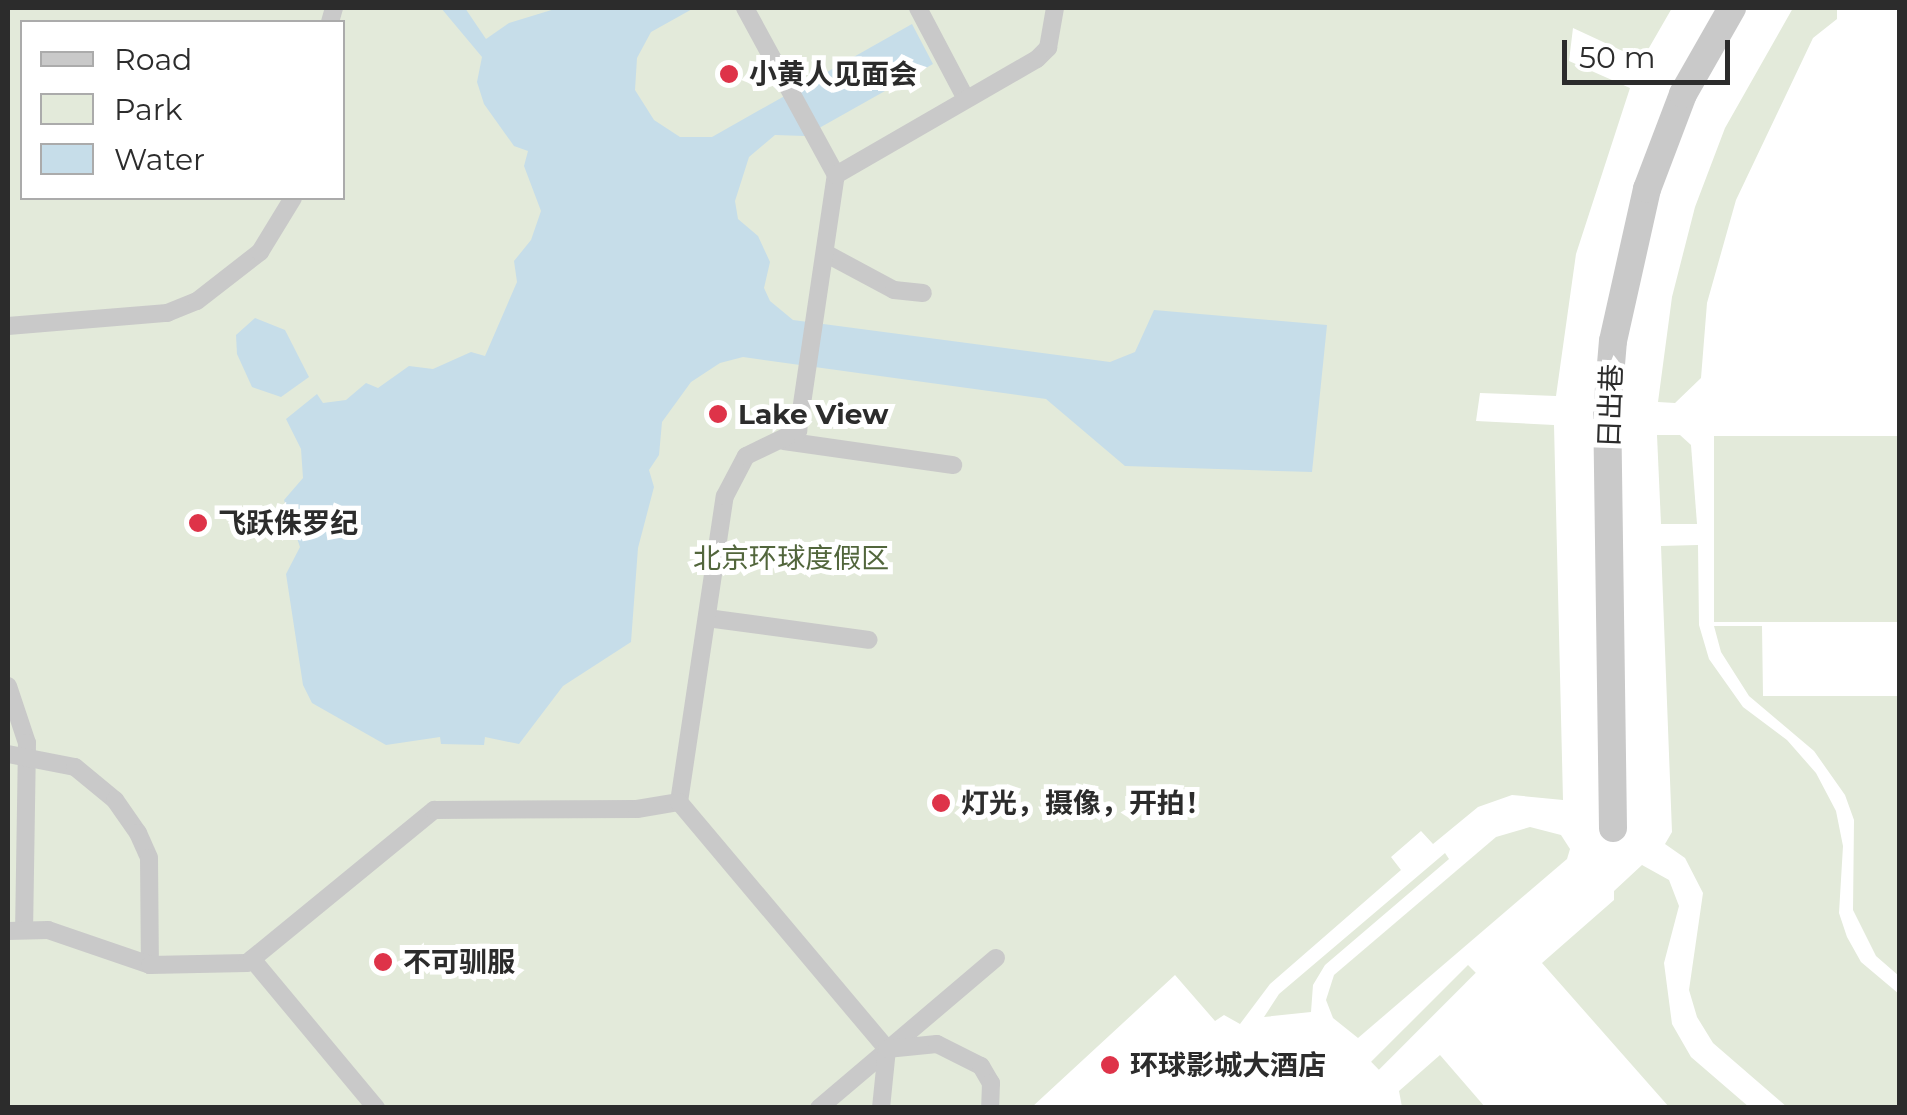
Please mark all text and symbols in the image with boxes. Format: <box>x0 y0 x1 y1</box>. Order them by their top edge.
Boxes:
legend <box>20 20 345 200</box>
scale bar <box>1567 20 1734 82</box>
text: 50 m <box>1579 39 1656 76</box>
text: Road <box>114 41 192 78</box>
place label: 小黄人见面会 <box>749 57 917 91</box>
marker: 小黄人见面会 <box>718 63 740 85</box>
text: Park <box>114 91 183 128</box>
text: Water <box>114 141 205 178</box>
street label: 日出巷 <box>1592 363 1628 449</box>
place label: Lake View <box>738 397 888 431</box>
marker: Lake View <box>707 403 729 425</box>
place label: 飞跃侏罗纪 <box>218 506 358 540</box>
marker: 飞跃侏罗纪 <box>187 512 209 534</box>
park label: 北京环球度假区 <box>693 541 889 575</box>
place label: 灯光，摄像，开拍！ <box>961 786 1213 820</box>
marker: 灯光，摄像，开拍！ <box>930 792 952 814</box>
place label: 不可驯服 <box>403 945 515 979</box>
marker: 不可驯服 <box>372 951 394 973</box>
place label: 环球影城大酒店 <box>1130 1048 1326 1082</box>
marker: 环球影城大酒店 <box>1099 1054 1121 1076</box>

